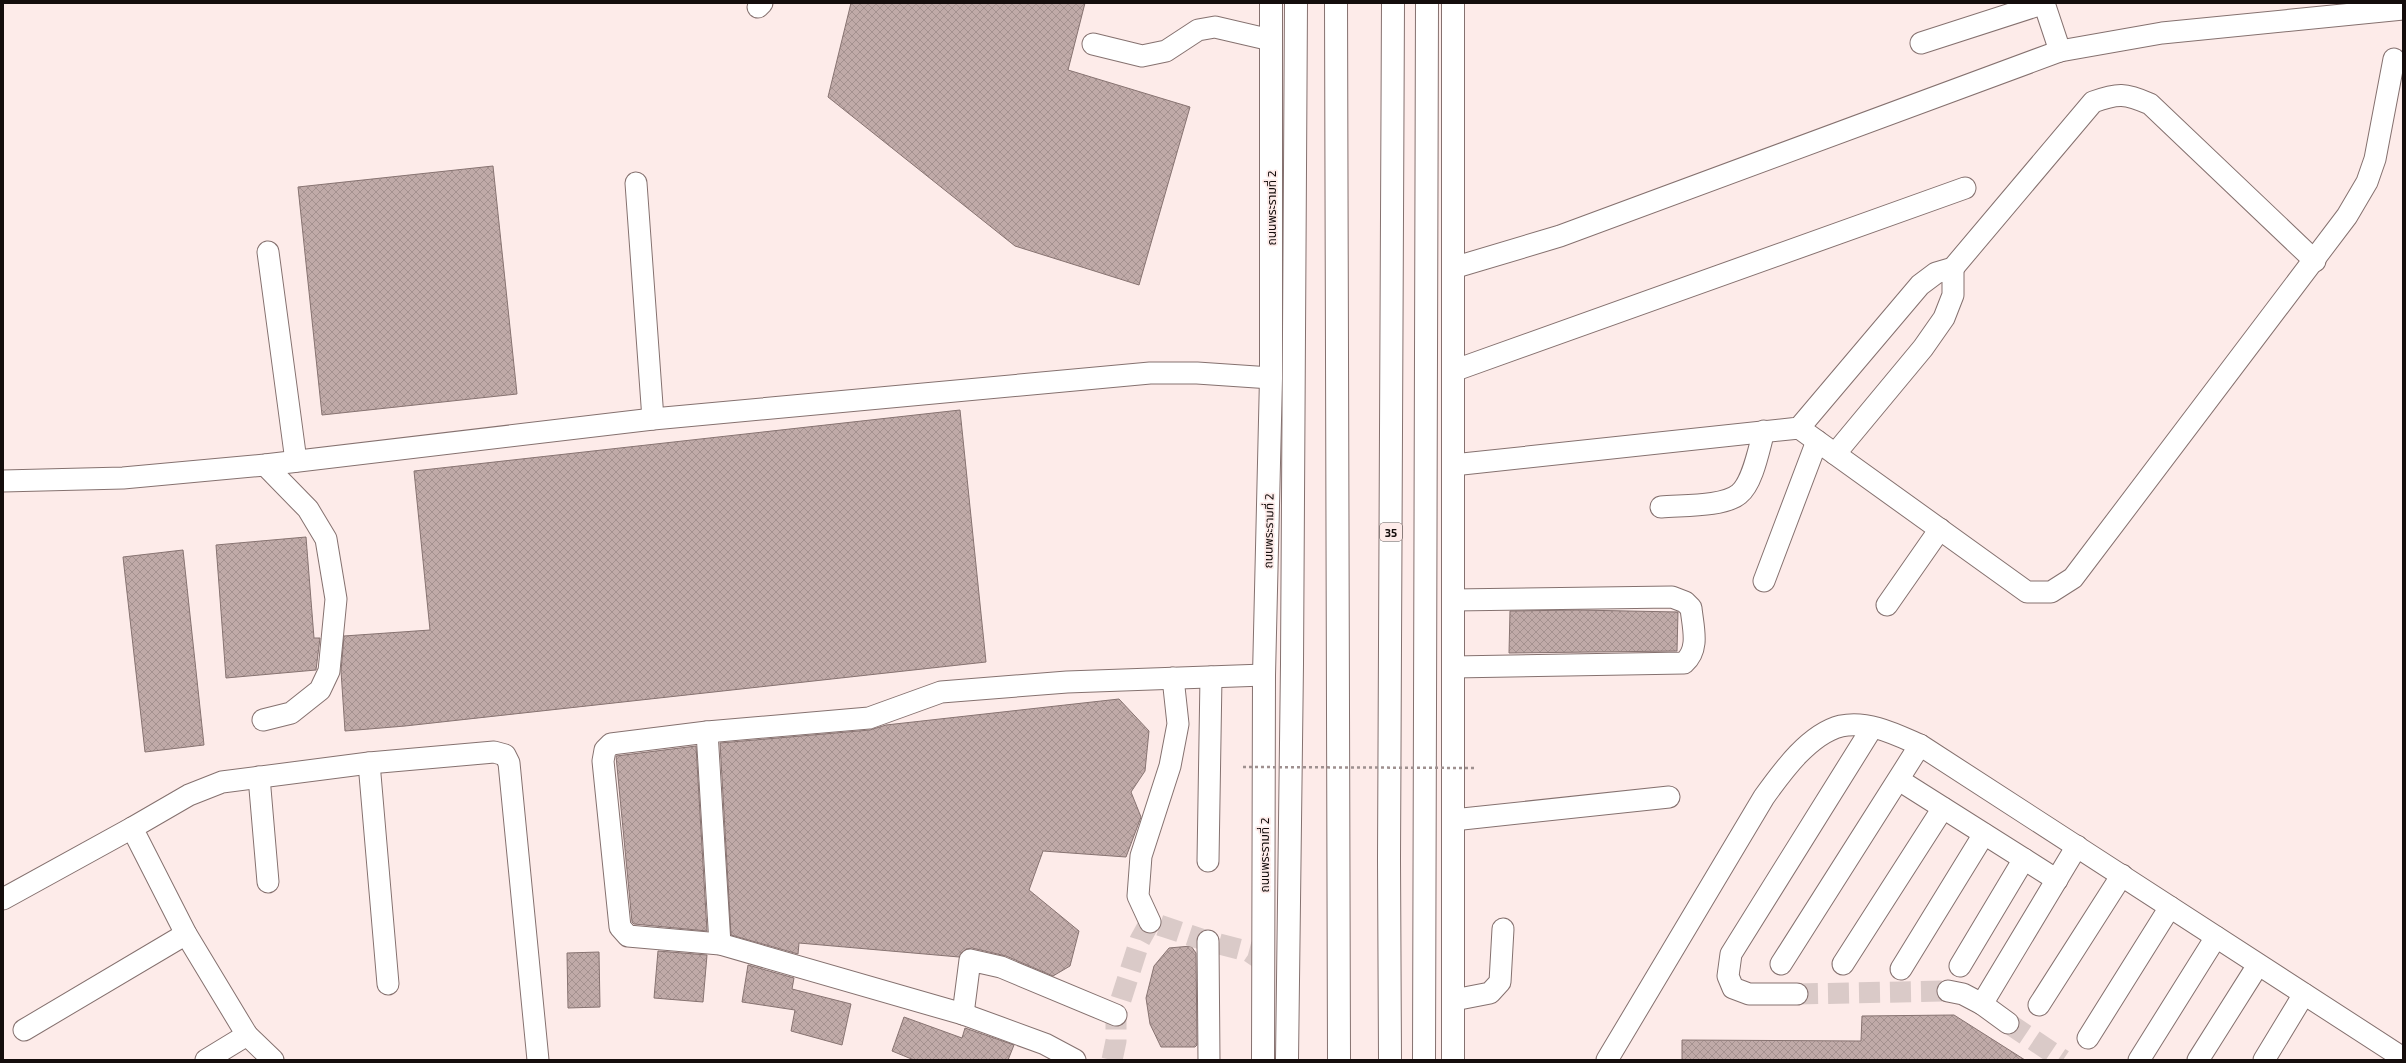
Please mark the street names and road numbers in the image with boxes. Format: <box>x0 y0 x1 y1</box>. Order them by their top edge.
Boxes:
street label: ถนนพระรามที่ 2 <box>1263 170 1278 246</box>
street label: ถนนพระรามที่ 2 <box>1259 493 1276 569</box>
road number: 35 <box>1380 523 1402 541</box>
street label: ถนนพระรามที่ 2 <box>1256 817 1271 893</box>

